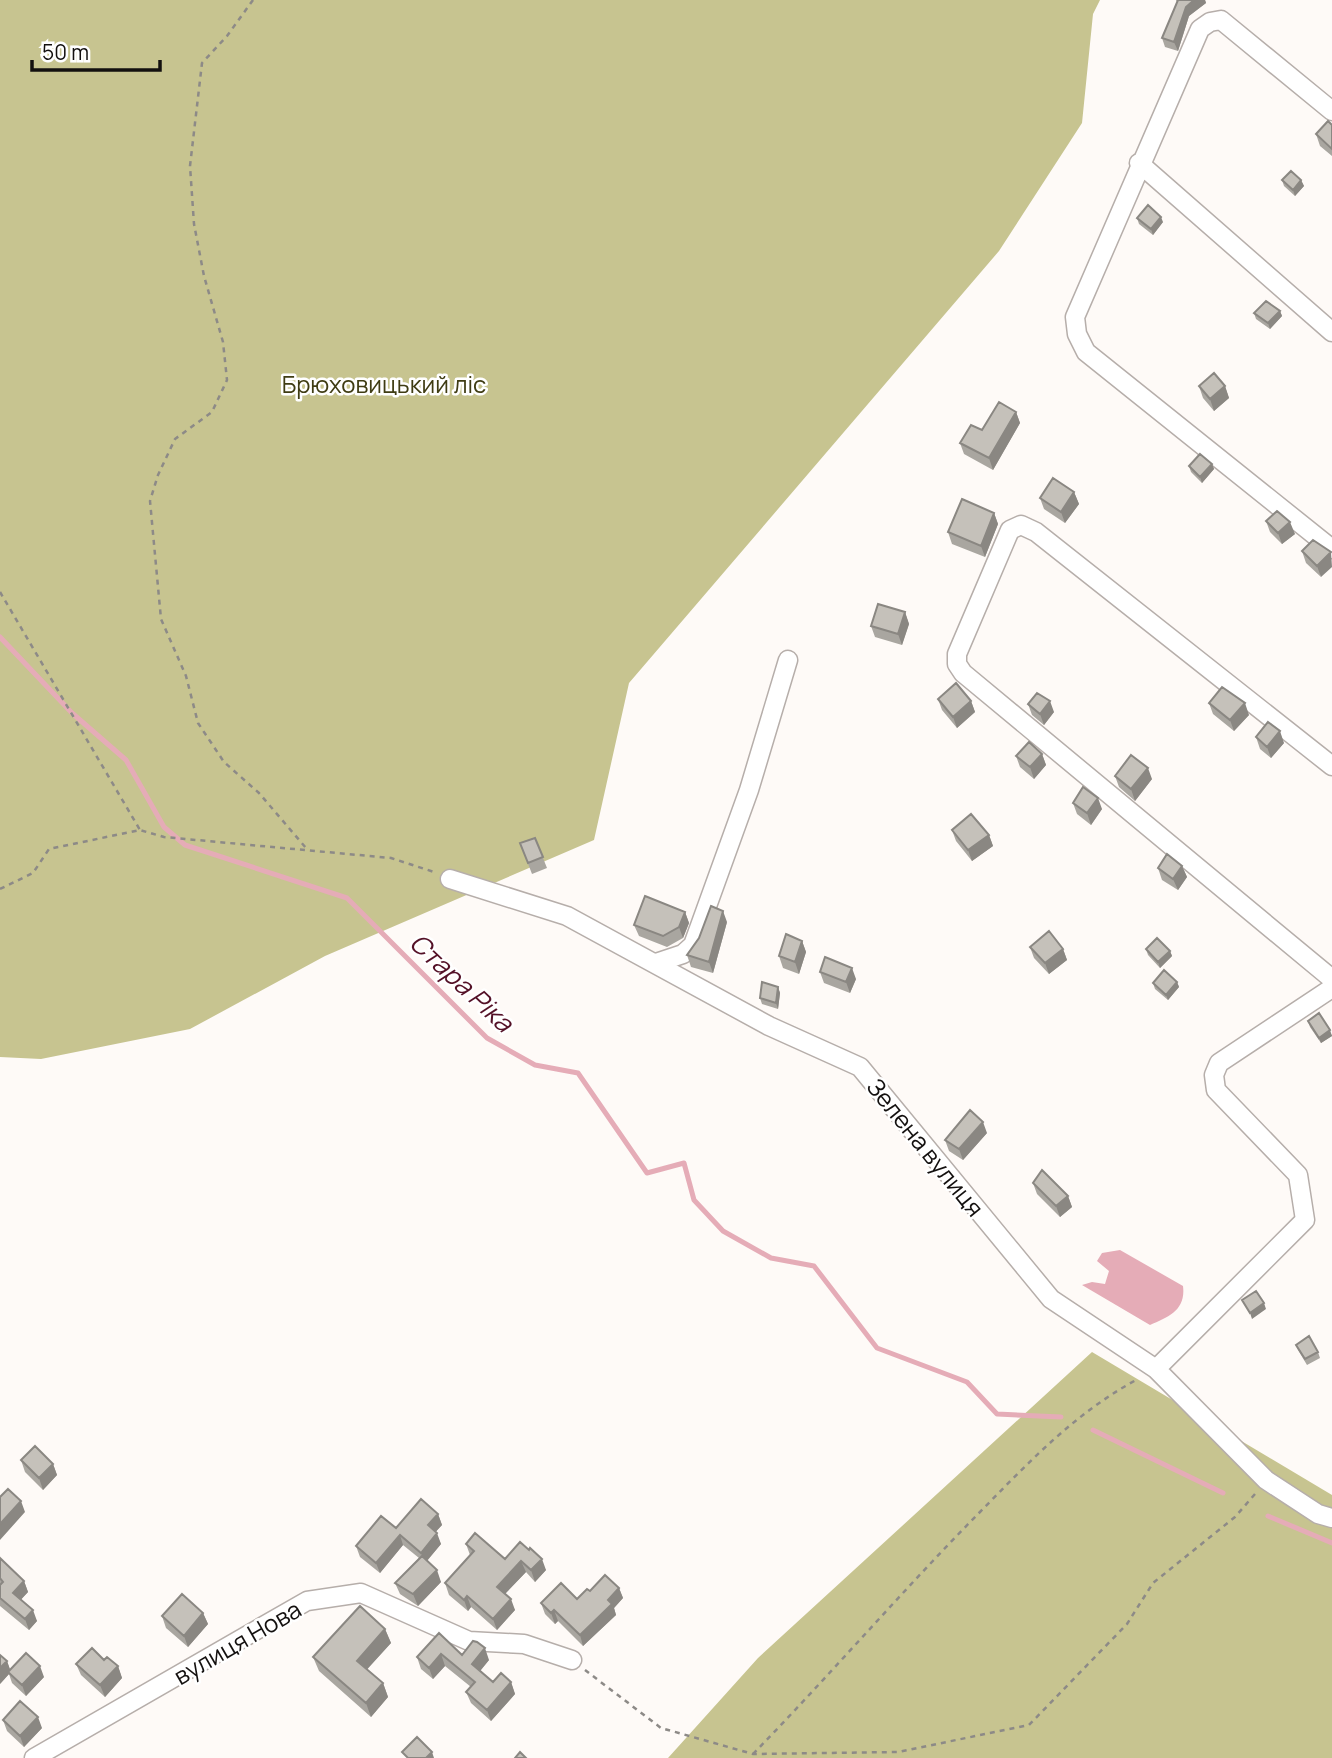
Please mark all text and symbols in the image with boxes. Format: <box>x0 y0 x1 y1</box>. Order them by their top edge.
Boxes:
scale bar <box>32 28 159 72</box>
text: 50 m <box>42 38 89 66</box>
park label: Брюховицький ліс <box>282 367 486 400</box>
water label: Стара Ріка <box>402 925 523 1040</box>
street label: Зелена вулиця <box>860 1071 992 1223</box>
street label: вулиця Нова <box>167 1592 307 1692</box>

